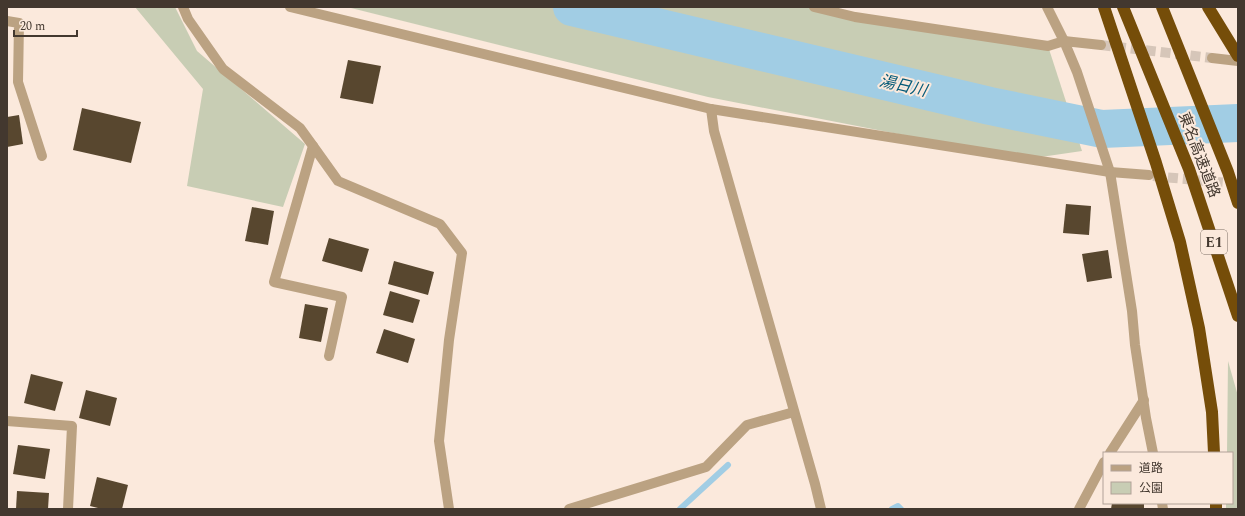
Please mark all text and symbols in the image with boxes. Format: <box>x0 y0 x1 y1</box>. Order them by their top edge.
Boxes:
scale bar <box>14 12 77 38</box>
text: 20 m <box>20 17 45 36</box>
water label: 湯日川 <box>877 69 931 104</box>
street label: 東名高速道路 <box>1172 109 1226 201</box>
road number: E1 <box>1201 230 1227 254</box>
legend <box>1103 452 1233 504</box>
text: 道路 <box>1139 459 1163 478</box>
text: 公園 <box>1139 479 1163 498</box>

